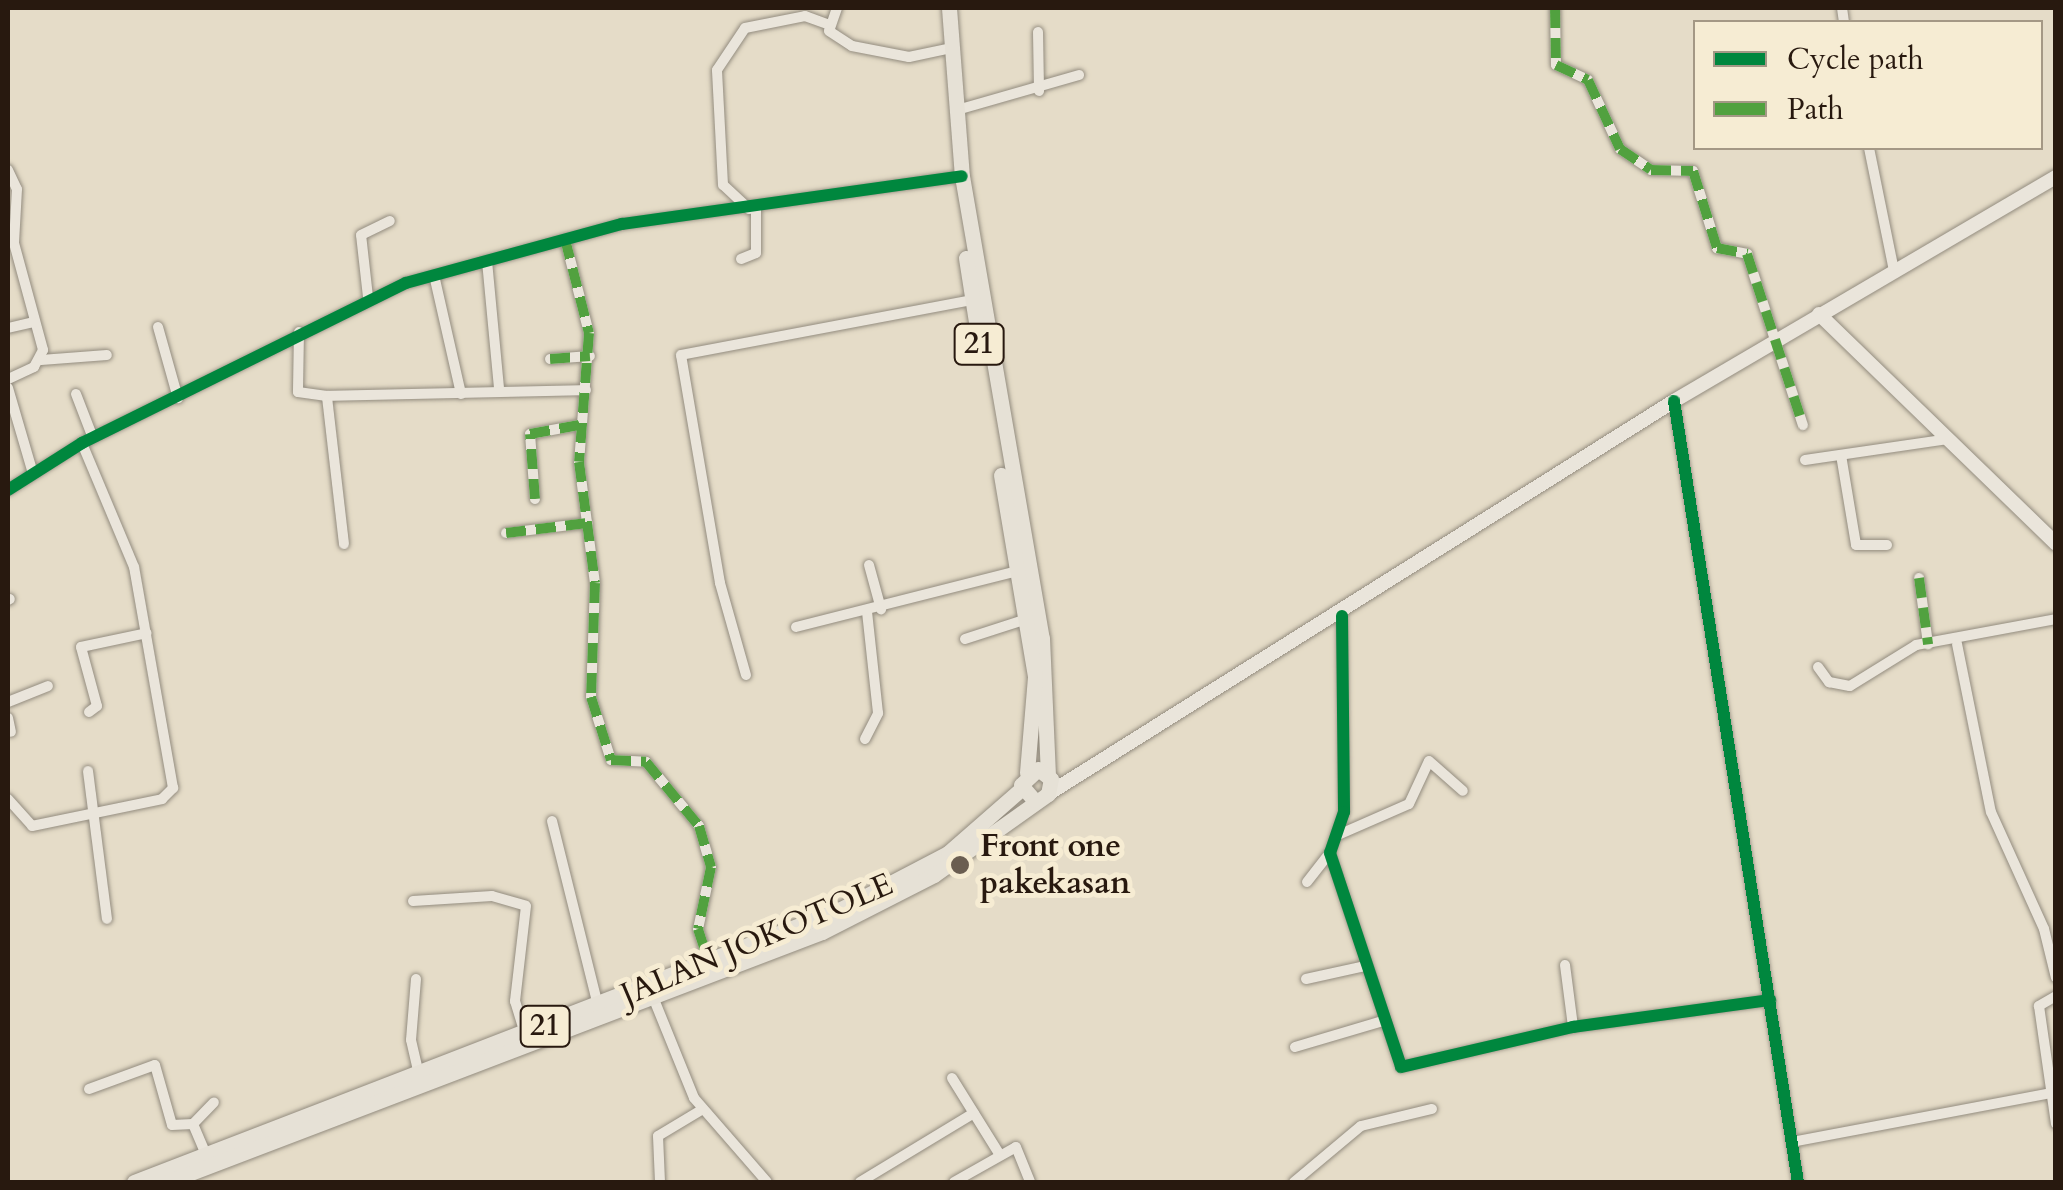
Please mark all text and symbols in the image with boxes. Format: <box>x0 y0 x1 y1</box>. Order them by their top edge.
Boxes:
legend <box>1693 20 2043 150</box>
text: Cycle path <box>1787 39 1924 80</box>
text: Path <box>1787 89 1844 130</box>
road number: 21 <box>952 319 1006 369</box>
place label: Front one pakekasan <box>980 828 1131 903</box>
marker: Front one pakekasan <box>949 854 971 876</box>
street label: JALAN JOKOTOLE <box>615 865 899 1015</box>
road number: 21 <box>518 1001 572 1051</box>

